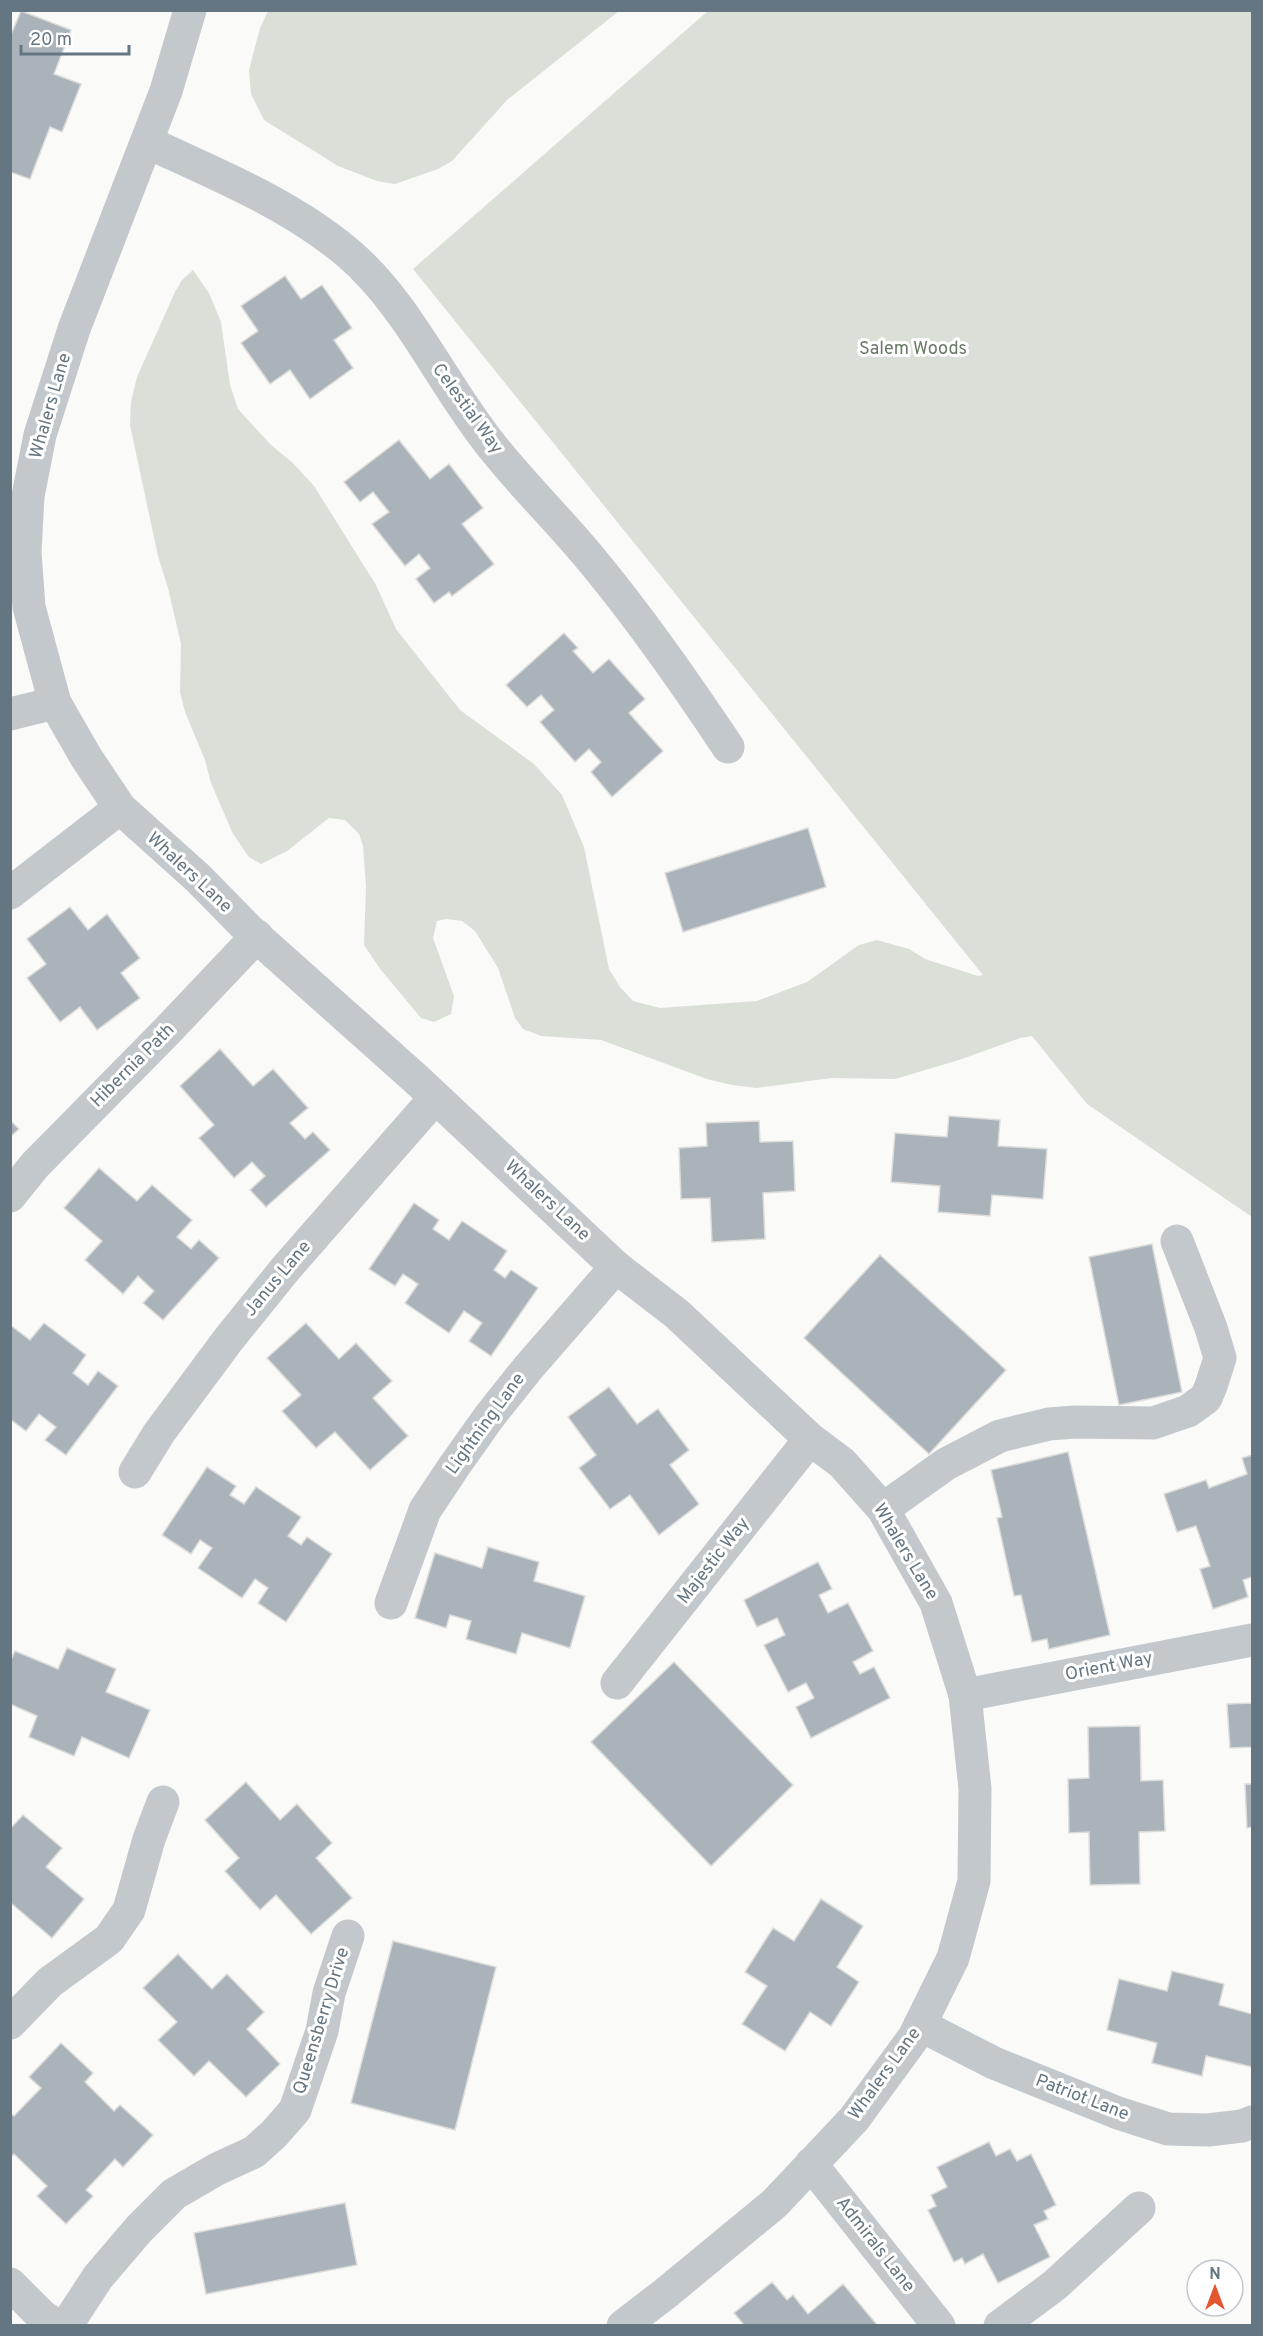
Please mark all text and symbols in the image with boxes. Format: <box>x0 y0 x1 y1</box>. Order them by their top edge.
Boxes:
scale bar <box>21 18 129 56</box>
text: 20 m <box>30 29 72 52</box>
park label: Salem Woods <box>859 338 967 361</box>
street label: Whalers Lane <box>25 351 77 461</box>
street label: Celestial Way <box>426 359 508 459</box>
street label: Whalers Lane <box>141 828 237 918</box>
street label: Hibernia Path <box>86 1019 180 1113</box>
street label: Whalers Lane <box>499 1156 595 1246</box>
street label: Janus Lane <box>240 1236 316 1322</box>
street label: Lightning Lane <box>441 1369 531 1479</box>
street label: Whalers Lane <box>867 1499 943 1605</box>
street label: Majestic Way <box>673 1513 755 1609</box>
street label: Orient Way <box>1063 1647 1155 1687</box>
street label: Queensberry Drive <box>289 1945 355 2097</box>
street label: Whalers Lane <box>844 2023 926 2125</box>
street label: Patriot Lane <box>1032 2070 1132 2126</box>
street label: Admirals Lane <box>830 2192 920 2298</box>
north arrow <box>1185 2258 1245 2318</box>
text: N <box>1209 2265 1221 2285</box>

